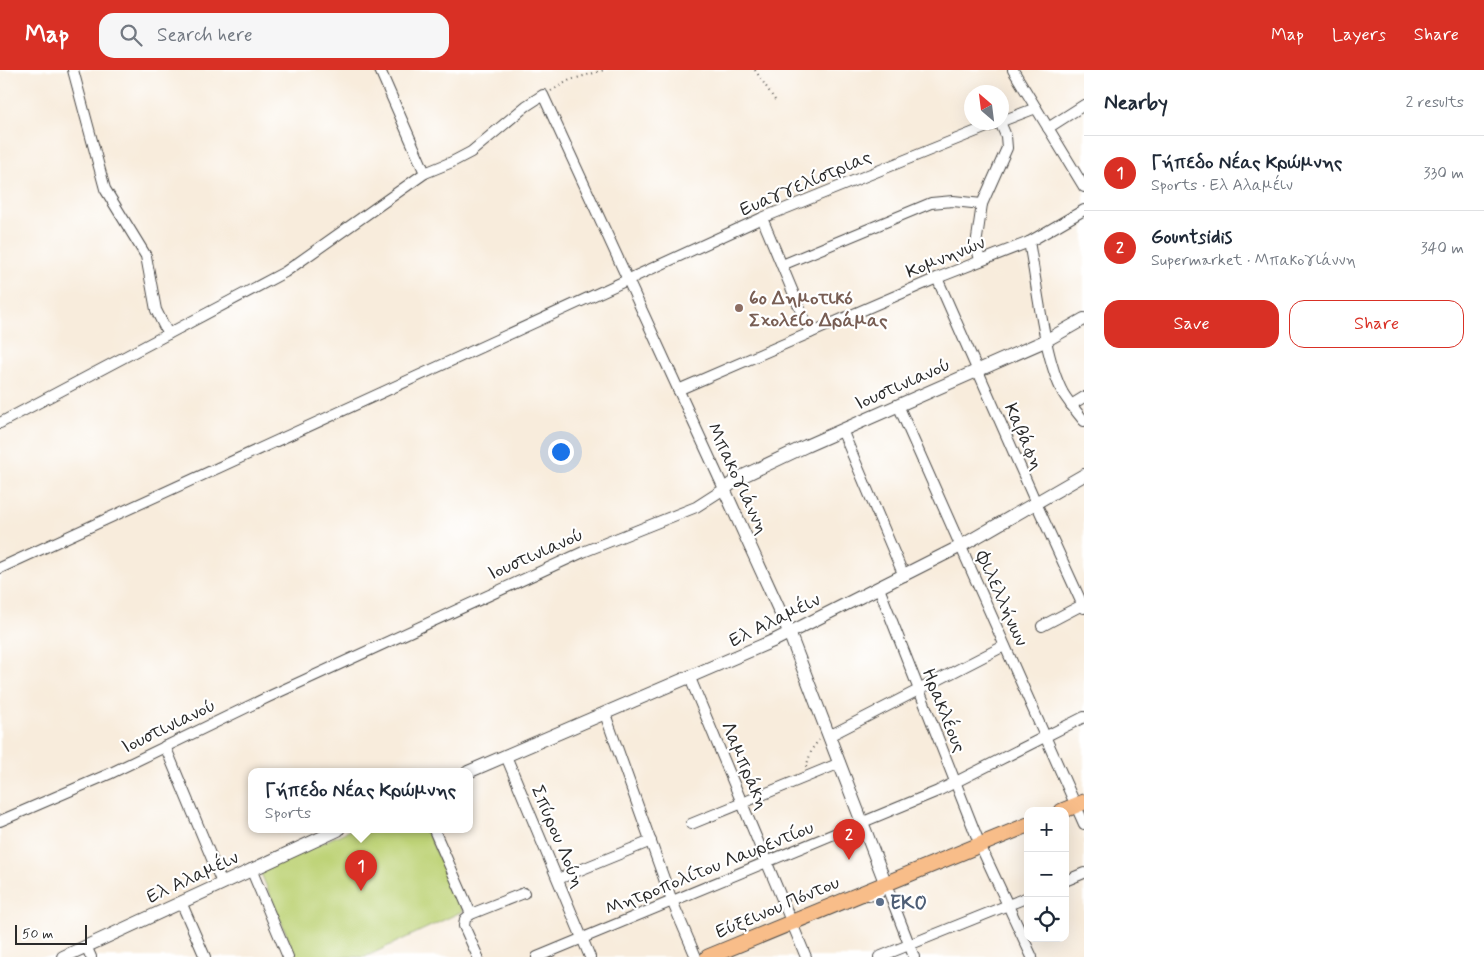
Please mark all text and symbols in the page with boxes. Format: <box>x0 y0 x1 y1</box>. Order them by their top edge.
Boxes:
search box <box>99 13 449 58</box>
text: Map <box>25 20 69 51</box>
icon: search <box>117 21 145 49</box>
text: Search here <box>157 23 253 48</box>
text: Map <box>1271 23 1304 47</box>
text: Layers <box>1332 23 1386 47</box>
text: Share <box>1414 23 1459 47</box>
north arrow <box>964 85 1009 130</box>
text: Nearby <box>1104 89 1168 117</box>
text: 2 results <box>1406 92 1464 113</box>
street label: Ευαγγελίστριας <box>736 144 875 222</box>
text: Γήπεδο Νέας Κρώμνης <box>1151 150 1342 175</box>
text: 1 <box>1116 163 1124 184</box>
text: 330 m <box>1423 163 1464 184</box>
text: Sports · Ελ Αλαμέιν <box>1151 175 1293 196</box>
text: Gountsidis <box>1151 225 1232 250</box>
street label: Κομνηνών <box>902 230 989 285</box>
text: 2 <box>1116 238 1124 259</box>
text: 340 m <box>1420 238 1464 259</box>
text: Supermarket · Μπακογιάννη <box>1151 250 1356 271</box>
place label: 6o Δημοτικό Σχολείο Δράμας <box>749 286 888 333</box>
button: Save <box>1104 300 1279 348</box>
button: Share <box>1289 300 1464 348</box>
marker: 6o Δημοτικό Σχολείο Δράμας <box>733 302 745 314</box>
street label: Ιουστινιανού <box>851 352 954 416</box>
street label: Καβάφη <box>998 399 1049 474</box>
street label: Μπακογιάννη <box>701 419 774 539</box>
your location <box>548 439 574 465</box>
street label: Ιουστινιανού <box>484 522 587 586</box>
street label: Φιλελλήνων <box>969 546 1034 650</box>
street label: Ελ Αλαμέιν <box>725 587 825 653</box>
street label: Ηρακλέους <box>915 665 972 756</box>
street label: Ιουστινιανού <box>117 693 220 760</box>
street label: Λαμπράκη <box>715 718 774 813</box>
popup <box>248 768 473 833</box>
text: Γήπεδο Νέας Κρώμνης <box>265 778 456 803</box>
street label: Σπύρου Λούη <box>525 782 590 892</box>
text: Sports <box>265 803 311 824</box>
map controls <box>1024 807 1069 942</box>
button: + <box>1024 807 1069 852</box>
street label: Μητροπολίτου Λαυρεντίου <box>602 815 818 922</box>
pin: 2 <box>833 819 865 860</box>
street label: Ελ Αλαμέιν <box>143 845 243 910</box>
pin: 1 <box>345 850 377 891</box>
button: − <box>1024 852 1069 897</box>
street label: Εύξεινου Πόντου <box>712 870 843 945</box>
place label: EKO <box>890 891 927 916</box>
marker: EKO <box>874 896 886 908</box>
button: locate <box>1024 897 1069 942</box>
scale bar <box>15 922 88 945</box>
text: 50 m <box>22 925 53 943</box>

